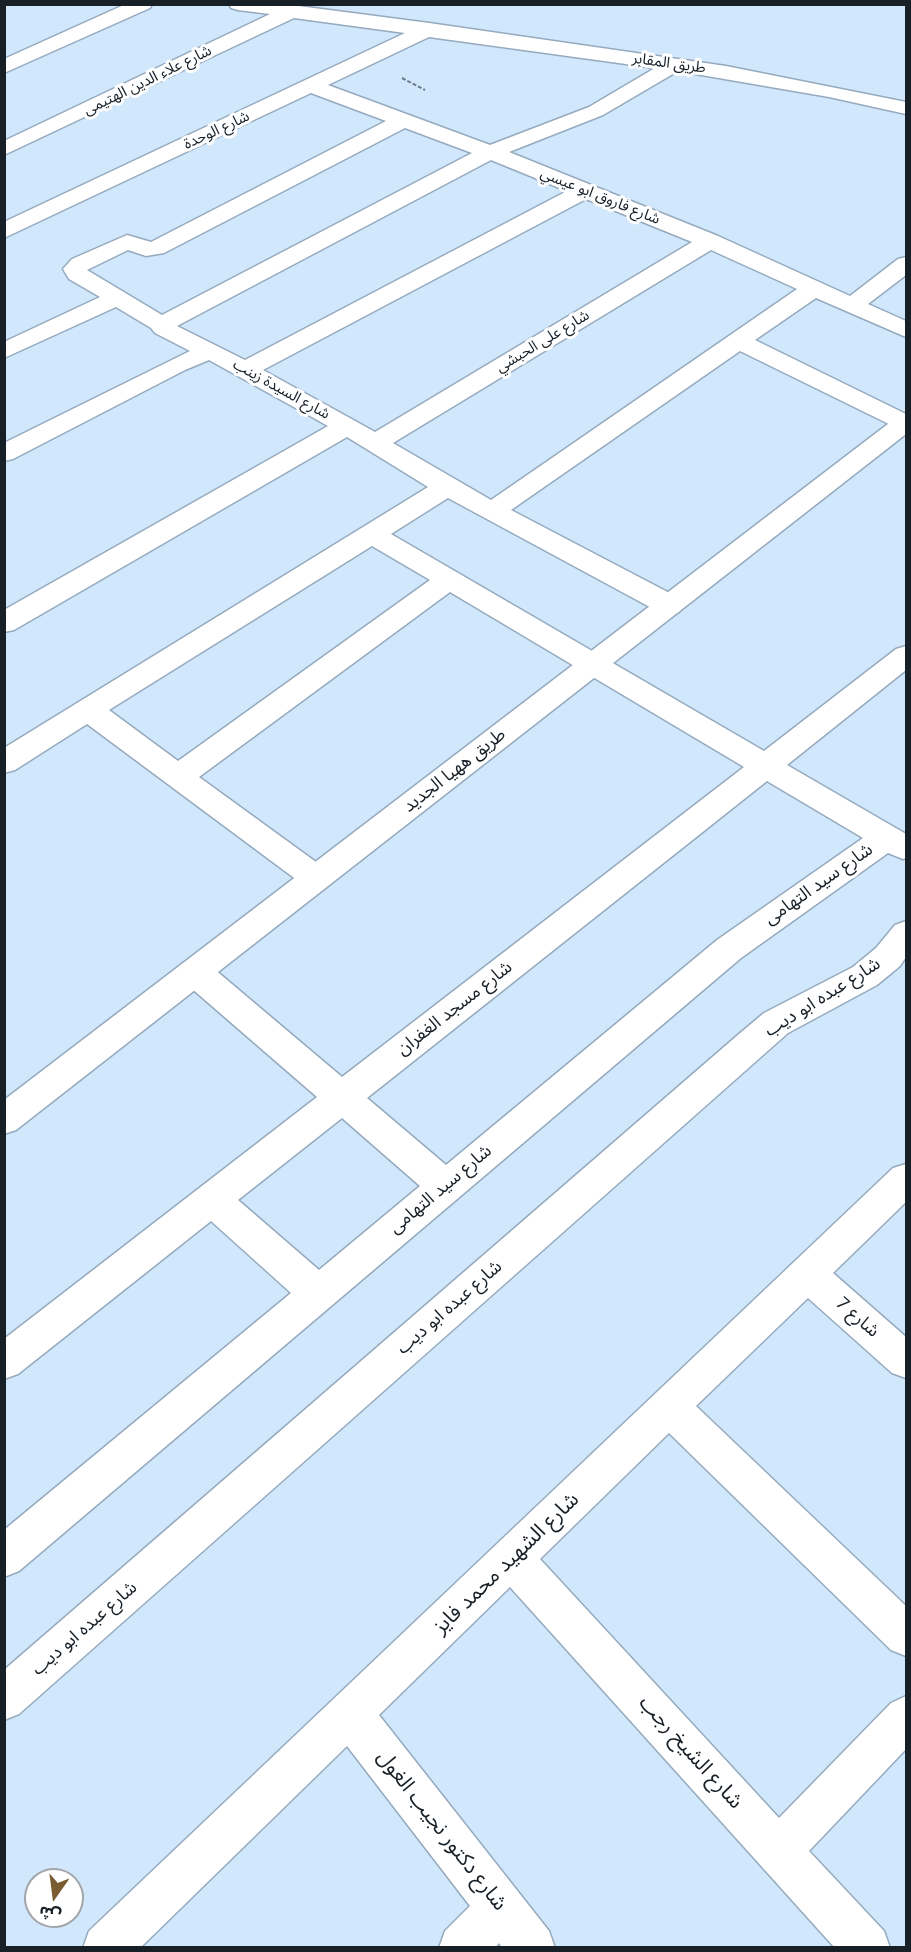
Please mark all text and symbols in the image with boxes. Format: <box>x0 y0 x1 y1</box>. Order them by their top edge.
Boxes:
street label: شارع علاء الدين الهتيمى <box>81 42 215 120</box>
street label: طريق المقابر <box>631 50 707 78</box>
street label: شارع الوحدة <box>181 108 253 154</box>
street label: شارع فاروق ابو عيسي <box>538 165 662 229</box>
street label: شارع على الحبشي <box>493 307 593 377</box>
street label: شارع السيدة زينب <box>229 356 333 424</box>
street label: طريق ههيا الجديد <box>399 724 511 818</box>
street label: شارع سيد التهامى <box>761 840 877 930</box>
street label: شارع عبده ابو ديب <box>761 954 885 1042</box>
street label: شارع مسجد الغفران <box>393 957 517 1061</box>
street label: شارع سيد التهامى <box>385 1141 497 1239</box>
street label: شارع عبده ابو ديب <box>393 1256 507 1360</box>
street label: شارع 7 <box>831 1293 883 1343</box>
street label: شارع الشهيد محمد فايز <box>429 1488 585 1640</box>
street label: شارع عبده ابو ديب <box>28 1577 142 1681</box>
street label: شارع الشيخ رجب <box>633 1691 747 1815</box>
street label: شارع دكتور نجيب الغول <box>370 1746 512 1916</box>
north arrow <box>24 1868 84 1928</box>
text: ش <box>37 1900 63 1927</box>

